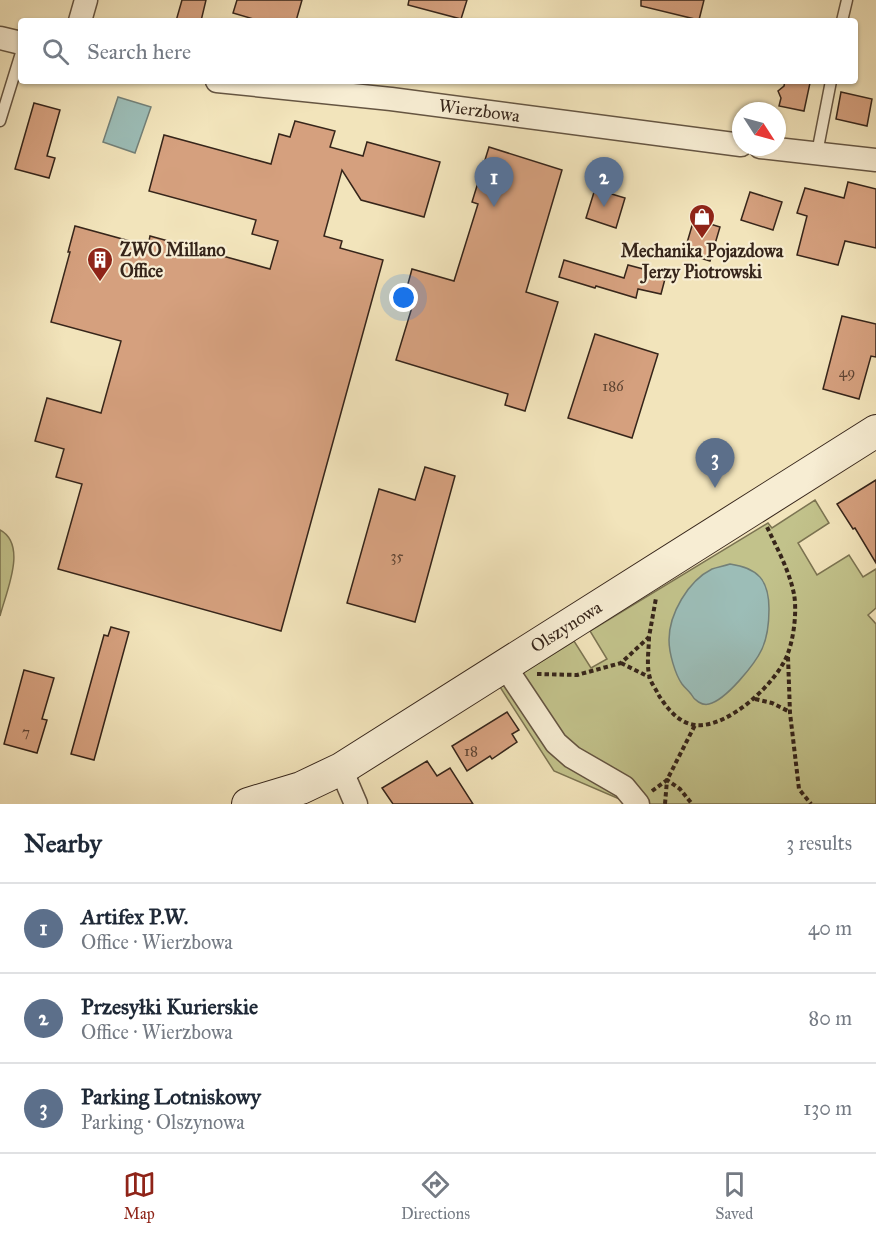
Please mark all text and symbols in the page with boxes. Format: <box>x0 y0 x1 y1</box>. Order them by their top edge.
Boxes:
search box <box>18 18 858 84</box>
icon: search <box>39 35 72 68</box>
text: Search here <box>87 38 191 65</box>
street label: Wierzbowa <box>437 94 522 127</box>
north arrow <box>732 102 786 156</box>
pin: 1 <box>474 158 514 207</box>
pin: 2 <box>584 158 624 207</box>
shop icon: Mechanika Pojazdowa Jerzy Piotrowski <box>687 202 717 240</box>
place label: ZWO Millano Office <box>120 239 226 282</box>
place label: Mechanika Pojazdowa Jerzy Piotrowski <box>621 240 784 284</box>
building icon: ZWO Millano Office <box>85 245 115 283</box>
your location <box>389 283 418 312</box>
house number: 49 <box>839 363 855 381</box>
house number: 186 <box>602 377 625 395</box>
pin: 3 <box>696 438 734 488</box>
house number: 35 <box>391 547 404 565</box>
street label: Olszynowa <box>526 596 606 657</box>
house number: 7 <box>22 723 30 741</box>
house number: 18 <box>464 742 478 760</box>
text: Nearby <box>24 827 102 859</box>
text: 3 results <box>786 831 852 855</box>
text: Artifex P.W. <box>81 903 188 930</box>
text: 1 <box>40 916 47 940</box>
text: 40 m <box>808 916 852 940</box>
text: Office · Wierzbowa <box>81 930 233 954</box>
text: Przesyłki Kurierskie <box>81 993 258 1020</box>
text: 2 <box>39 1006 48 1030</box>
text: 80 m <box>809 1006 852 1030</box>
text: Office · Wierzbowa <box>81 1020 233 1044</box>
text: Parking Lotniskowy <box>81 1083 261 1110</box>
text: 3 <box>40 1096 48 1120</box>
text: 130 m <box>803 1096 852 1120</box>
text: Parking · Olszynowa <box>81 1110 245 1134</box>
tab: Map <box>123 1168 156 1223</box>
tab: Directions <box>401 1168 470 1223</box>
tab: Saved <box>715 1168 753 1223</box>

